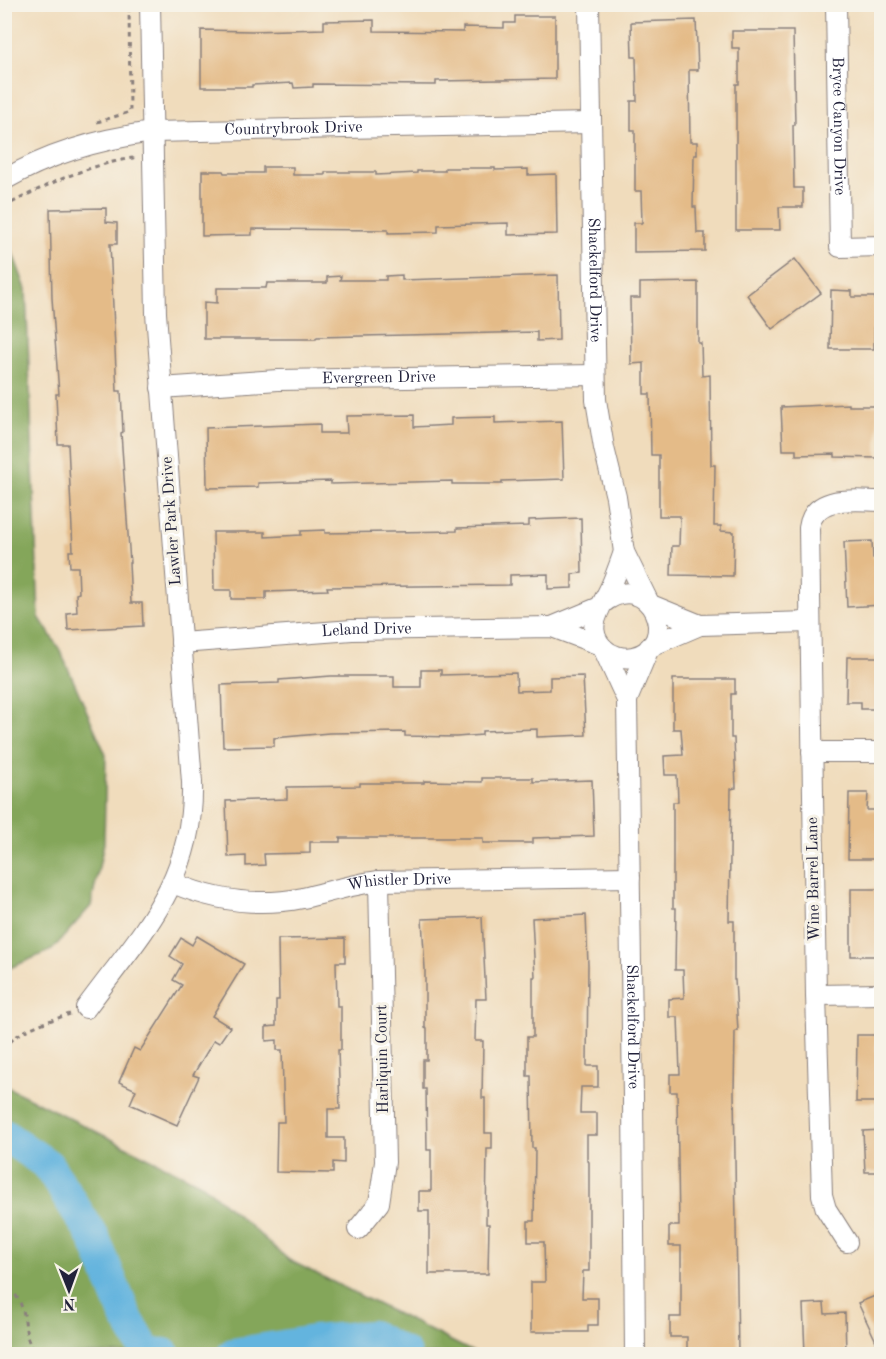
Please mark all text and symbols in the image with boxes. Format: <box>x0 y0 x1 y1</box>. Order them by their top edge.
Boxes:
street label: Bryce Canyon Drive <box>829 57 847 195</box>
street label: Countrybrook Drive <box>224 120 363 139</box>
street label: Shackelford Drive <box>585 217 603 342</box>
street label: Evergreen Drive <box>321 370 436 387</box>
street label: Lawler Park Drive <box>160 456 184 586</box>
street label: Leland Drive <box>321 621 412 640</box>
street label: Wine Barrel Lane <box>805 817 823 941</box>
street label: Whistler Drive <box>346 872 451 894</box>
street label: Shackelford Drive <box>623 964 641 1089</box>
street label: Harliquin Court <box>374 1004 392 1114</box>
north arrow <box>39 1260 99 1320</box>
text: N <box>62 1295 75 1311</box>

